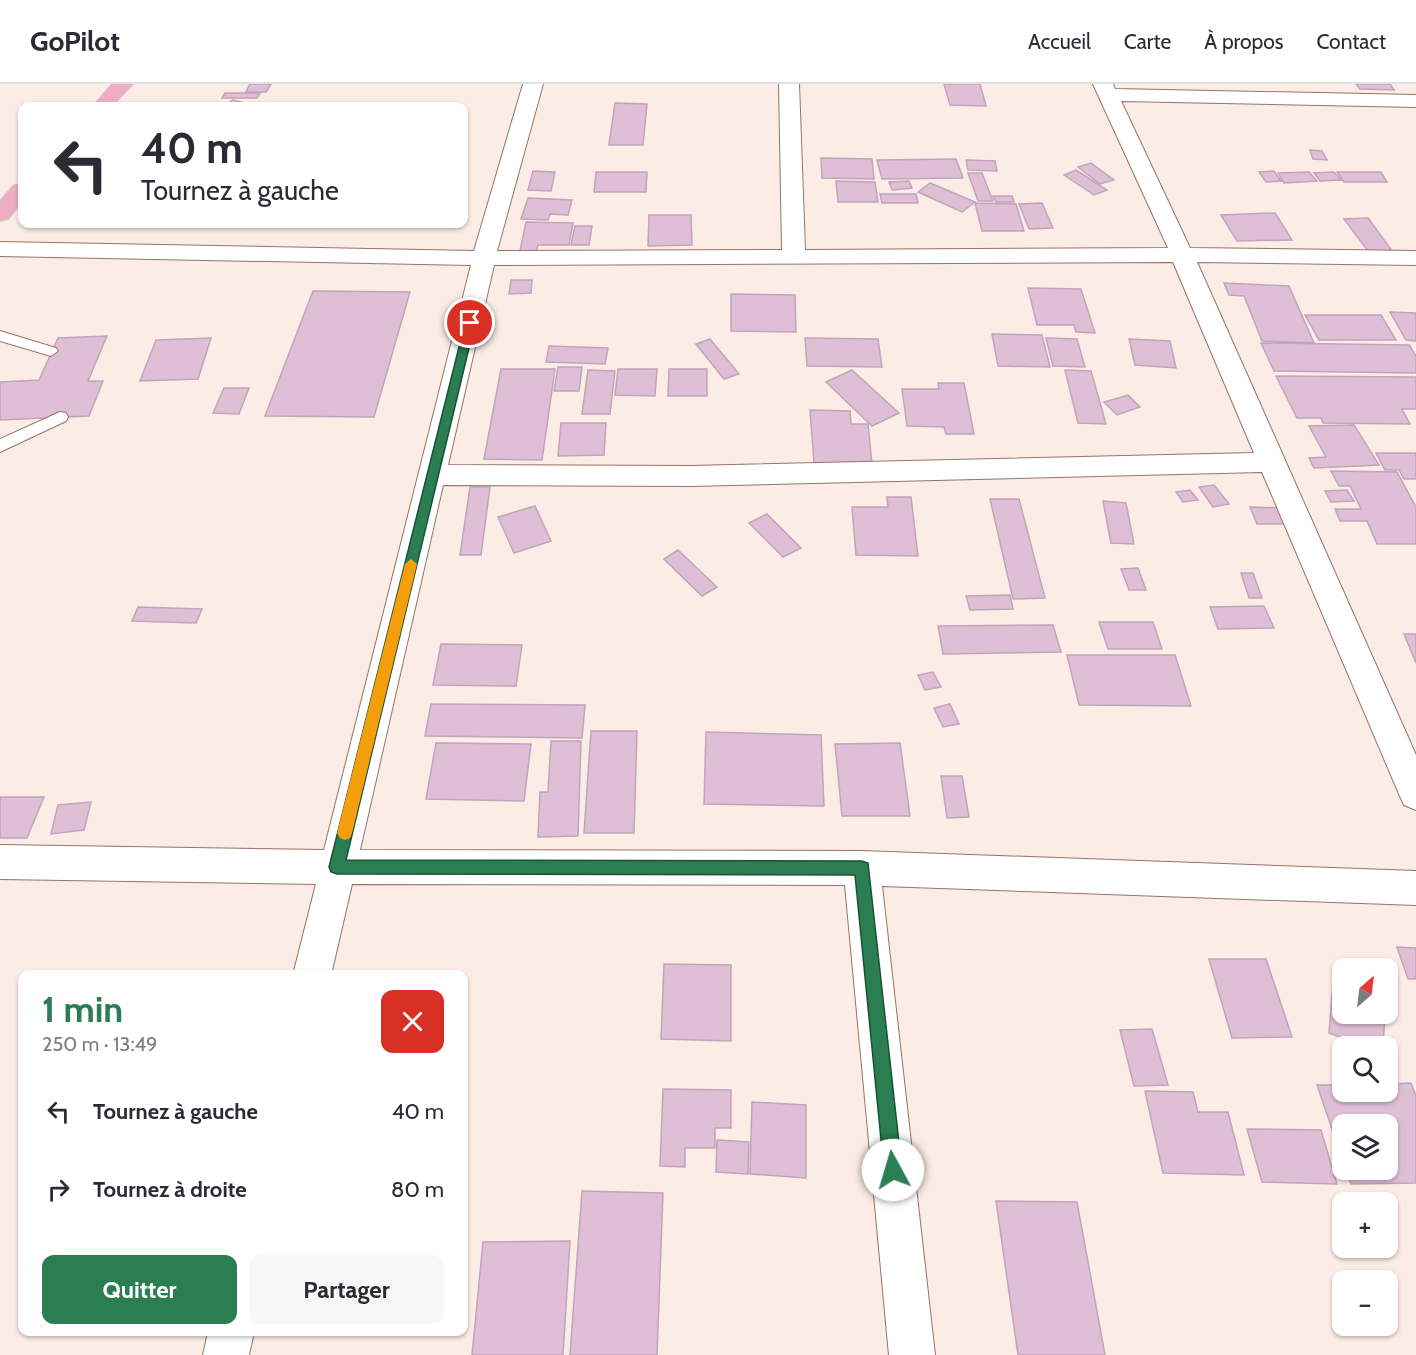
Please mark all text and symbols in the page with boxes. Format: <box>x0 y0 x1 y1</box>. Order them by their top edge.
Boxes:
text: GoPilot <box>30 24 120 58</box>
text: Accueil <box>1028 29 1091 54</box>
text: Carte <box>1124 29 1171 54</box>
text: À propos <box>1204 29 1283 54</box>
text: Contact <box>1316 29 1386 54</box>
text: 40 m <box>141 122 243 174</box>
icon: left <box>42 126 120 204</box>
text: Tournez à gauche <box>141 174 339 207</box>
pin <box>444 297 495 348</box>
icon: arrive <box>453 306 486 339</box>
north arrow <box>1332 958 1398 1024</box>
map controls <box>1332 958 1398 1336</box>
text: 1 min <box>42 987 123 1031</box>
button: close <box>381 990 444 1053</box>
text: 250 m · 13:49 <box>42 1032 157 1056</box>
button: search <box>1332 1036 1398 1102</box>
icon: left <box>42 1095 75 1128</box>
text: Tournez à gauche <box>93 1098 258 1125</box>
text: 40 m <box>392 1098 444 1125</box>
button: layers <box>1332 1114 1398 1180</box>
position arrow <box>861 1138 925 1202</box>
icon: right <box>42 1173 75 1206</box>
text: Tournez à droite <box>93 1176 247 1203</box>
text: 80 m <box>391 1176 444 1203</box>
button: + <box>1332 1192 1398 1258</box>
button: Quitter <box>42 1255 237 1324</box>
button: Partager <box>249 1255 444 1324</box>
button: − <box>1332 1270 1398 1336</box>

